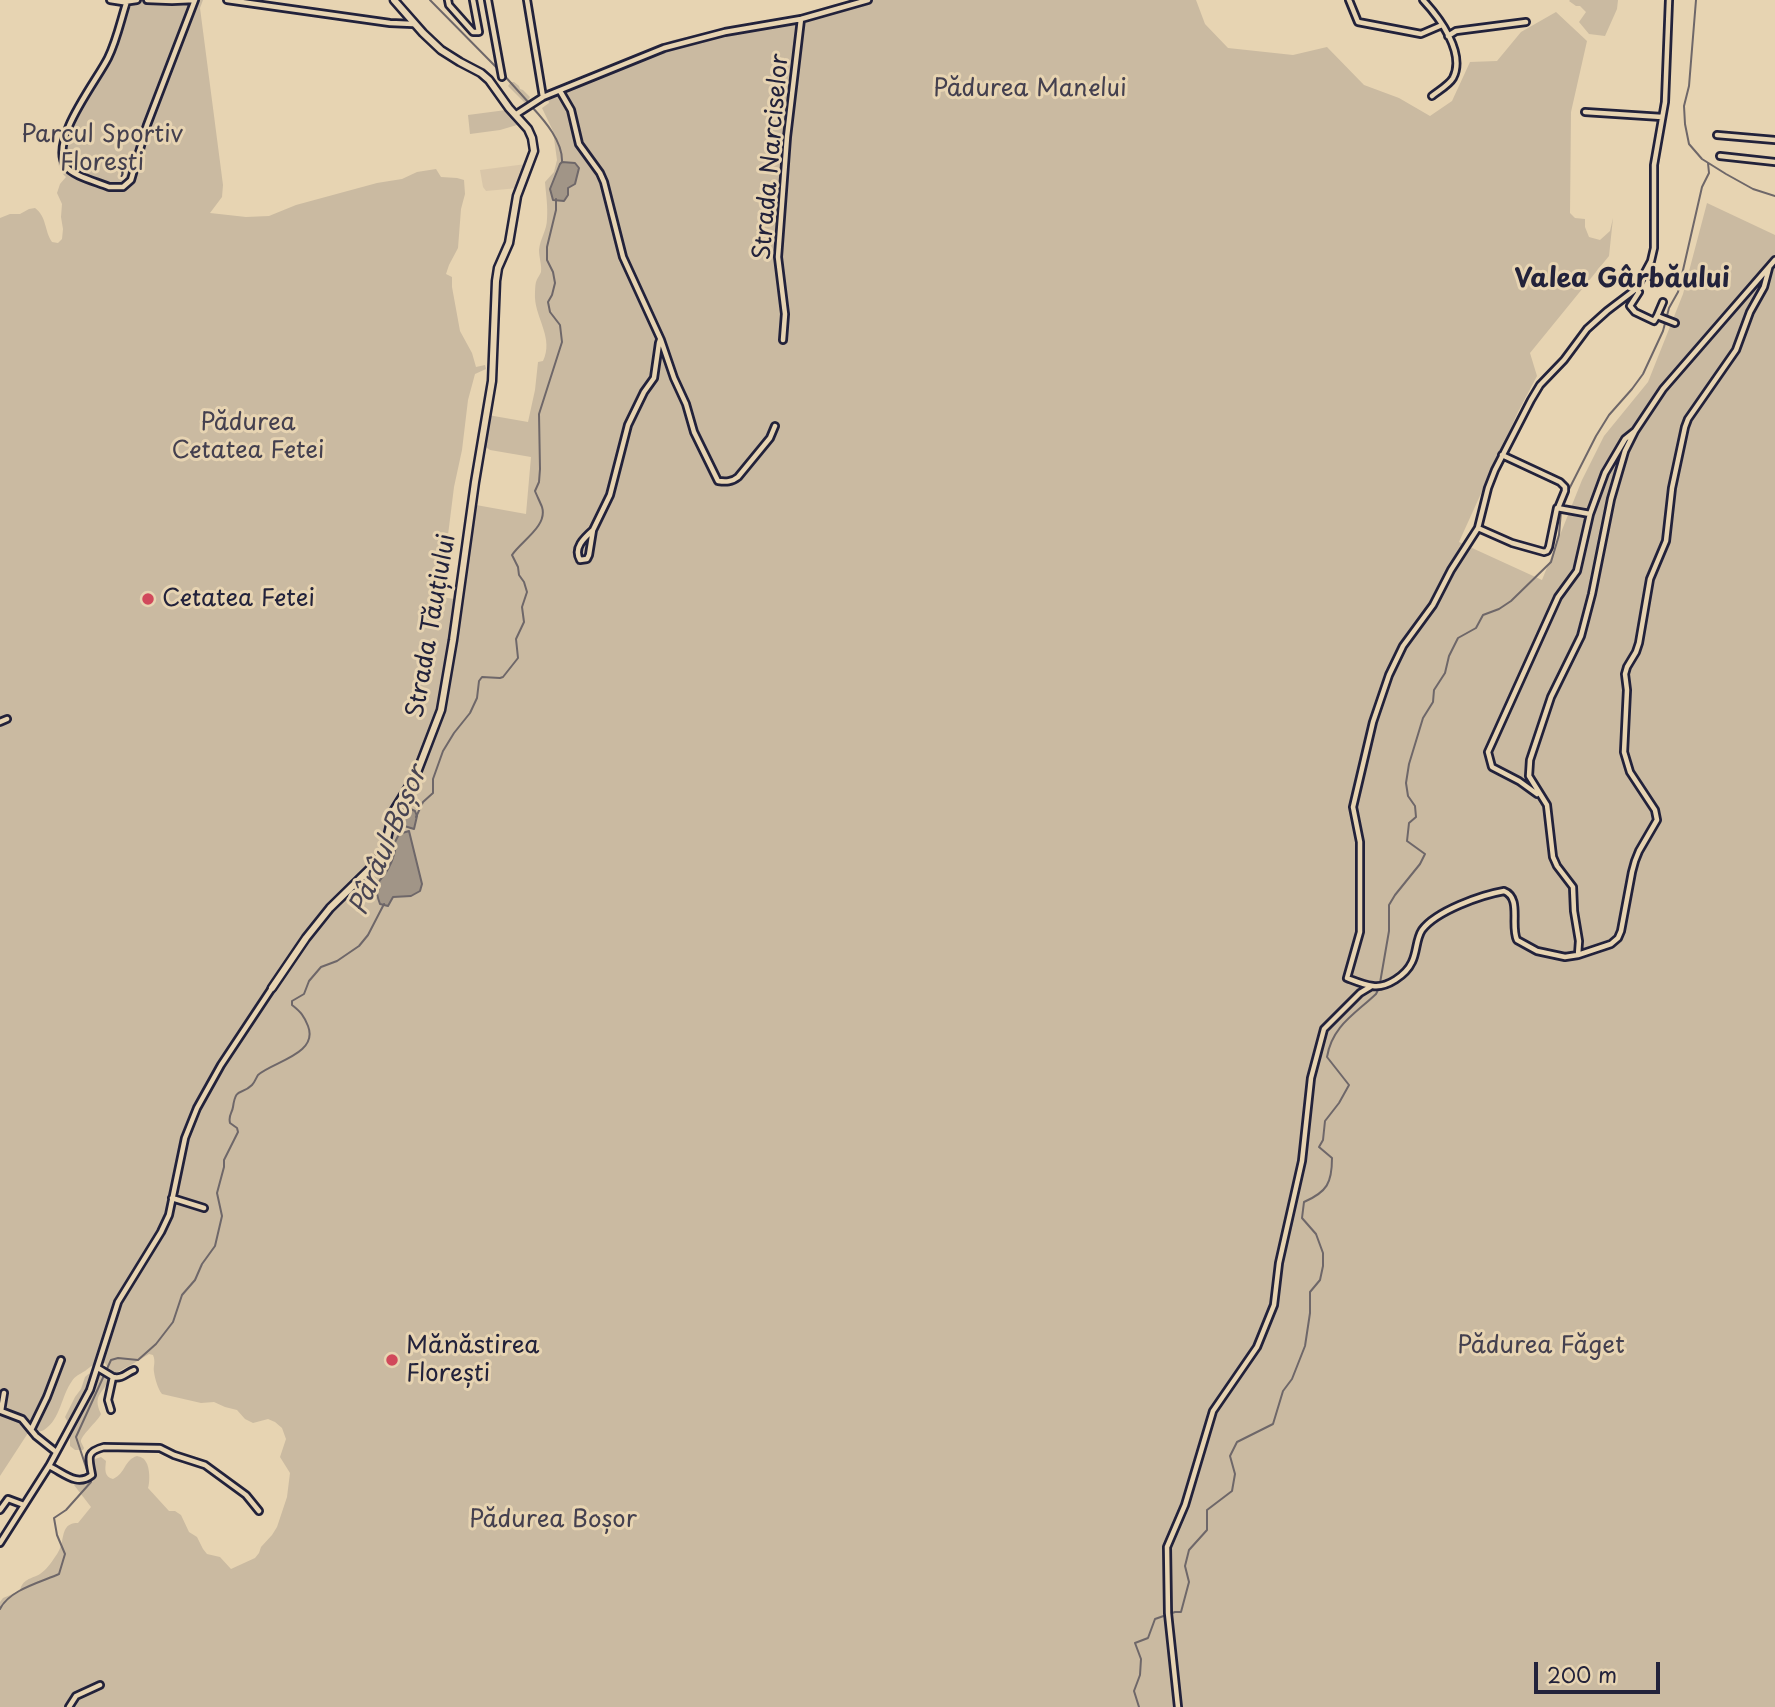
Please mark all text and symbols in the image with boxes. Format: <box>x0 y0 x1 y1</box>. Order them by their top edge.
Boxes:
street label: Strada Narciselor <box>749 53 795 261</box>
park label: Pădurea Manelui <box>933 75 1127 103</box>
park label: Parcul Sportiv Florești <box>21 121 183 177</box>
district label: Valea Gârbăului <box>1514 264 1730 296</box>
park label: Pădurea Cetatea Fetei <box>172 409 324 465</box>
street label: Strada Tăuțiului <box>402 532 462 720</box>
place label: Cetatea Fetei <box>162 585 315 613</box>
marker: Cetatea Fetei <box>140 591 156 607</box>
water label: Pârâul Boșor <box>344 762 434 920</box>
place label: Mănăstirea Florești <box>406 1332 539 1388</box>
park label: Pădurea Făget <box>1457 1332 1625 1360</box>
marker: Mănăstirea Florești <box>384 1352 400 1368</box>
park label: Pădurea Boșor <box>469 1506 637 1534</box>
scale bar <box>1537 1648 1663 1692</box>
text: 200 m <box>1547 1658 1617 1690</box>

